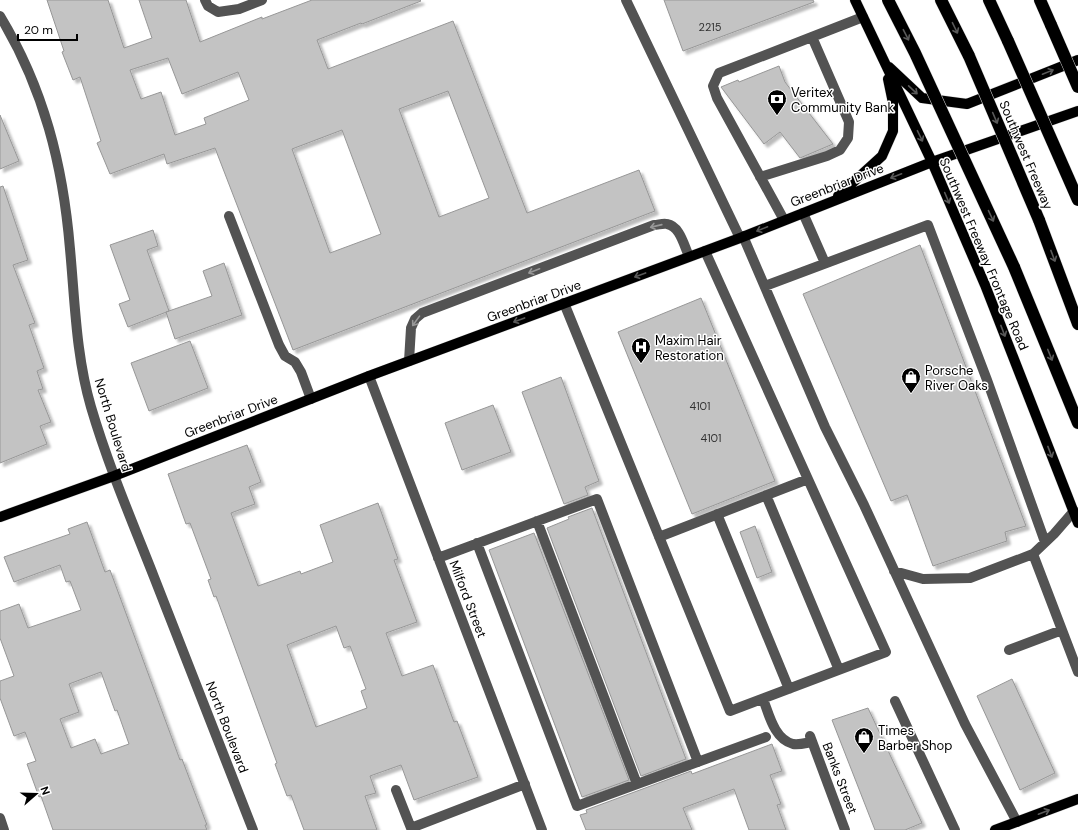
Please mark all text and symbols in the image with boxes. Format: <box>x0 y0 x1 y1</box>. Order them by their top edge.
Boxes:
scale bar <box>18 16 77 42</box>
house number: 2215 <box>699 20 722 34</box>
text: 20 m <box>24 22 53 38</box>
one-way arrow <box>952 22 959 34</box>
one-way arrow <box>903 29 910 41</box>
one-way arrow <box>1041 67 1053 75</box>
place label: Veritex Community Bank <box>791 84 894 116</box>
one-way arrow <box>908 85 918 94</box>
bank icon: Veritex Community Bank <box>766 88 788 116</box>
street label: Southwest Freeway <box>995 98 1057 212</box>
one-way arrow <box>992 111 1000 123</box>
one-way arrow <box>917 130 924 142</box>
street label: Southwest Freeway Frontage Road <box>936 155 1032 353</box>
street label: Greenbriar Drive <box>788 159 886 211</box>
one-way arrow <box>890 173 902 181</box>
one-way arrow <box>944 191 952 203</box>
one-way arrow <box>988 209 995 221</box>
one-way arrow <box>650 222 663 230</box>
one-way arrow <box>756 225 768 233</box>
one-way arrow <box>1049 250 1057 262</box>
one-way arrow <box>528 267 540 275</box>
one-way arrow <box>635 271 647 279</box>
street label: Greenbriar Drive <box>485 276 583 326</box>
one-way arrow <box>412 315 420 326</box>
one-way arrow <box>513 317 525 325</box>
one-way arrow <box>999 324 1007 336</box>
place label: Maxim Hair Restoration <box>655 332 724 364</box>
hospital icon: Maxim Hair Restoration <box>630 336 652 364</box>
one-way arrow <box>1047 349 1055 361</box>
place label: Porsche River Oaks <box>925 362 988 394</box>
shop icon: Porsche River Oaks <box>900 366 922 394</box>
street label: North Boulevard <box>91 376 135 474</box>
street label: Greenbriar Drive <box>182 390 280 442</box>
house number: 4101 <box>689 399 711 413</box>
house number: 4101 <box>700 431 722 445</box>
one-way arrow <box>1047 445 1055 457</box>
street label: Milford Street <box>445 558 491 640</box>
street label: North Boulevard <box>202 679 252 775</box>
place label: Times Barber Shop <box>878 722 952 754</box>
shop icon: Times Barber Shop <box>853 726 875 754</box>
street label: Banks Street <box>819 740 861 816</box>
north arrow <box>16 774 56 814</box>
text: N <box>37 784 53 797</box>
one-way arrow <box>1038 807 1050 815</box>

